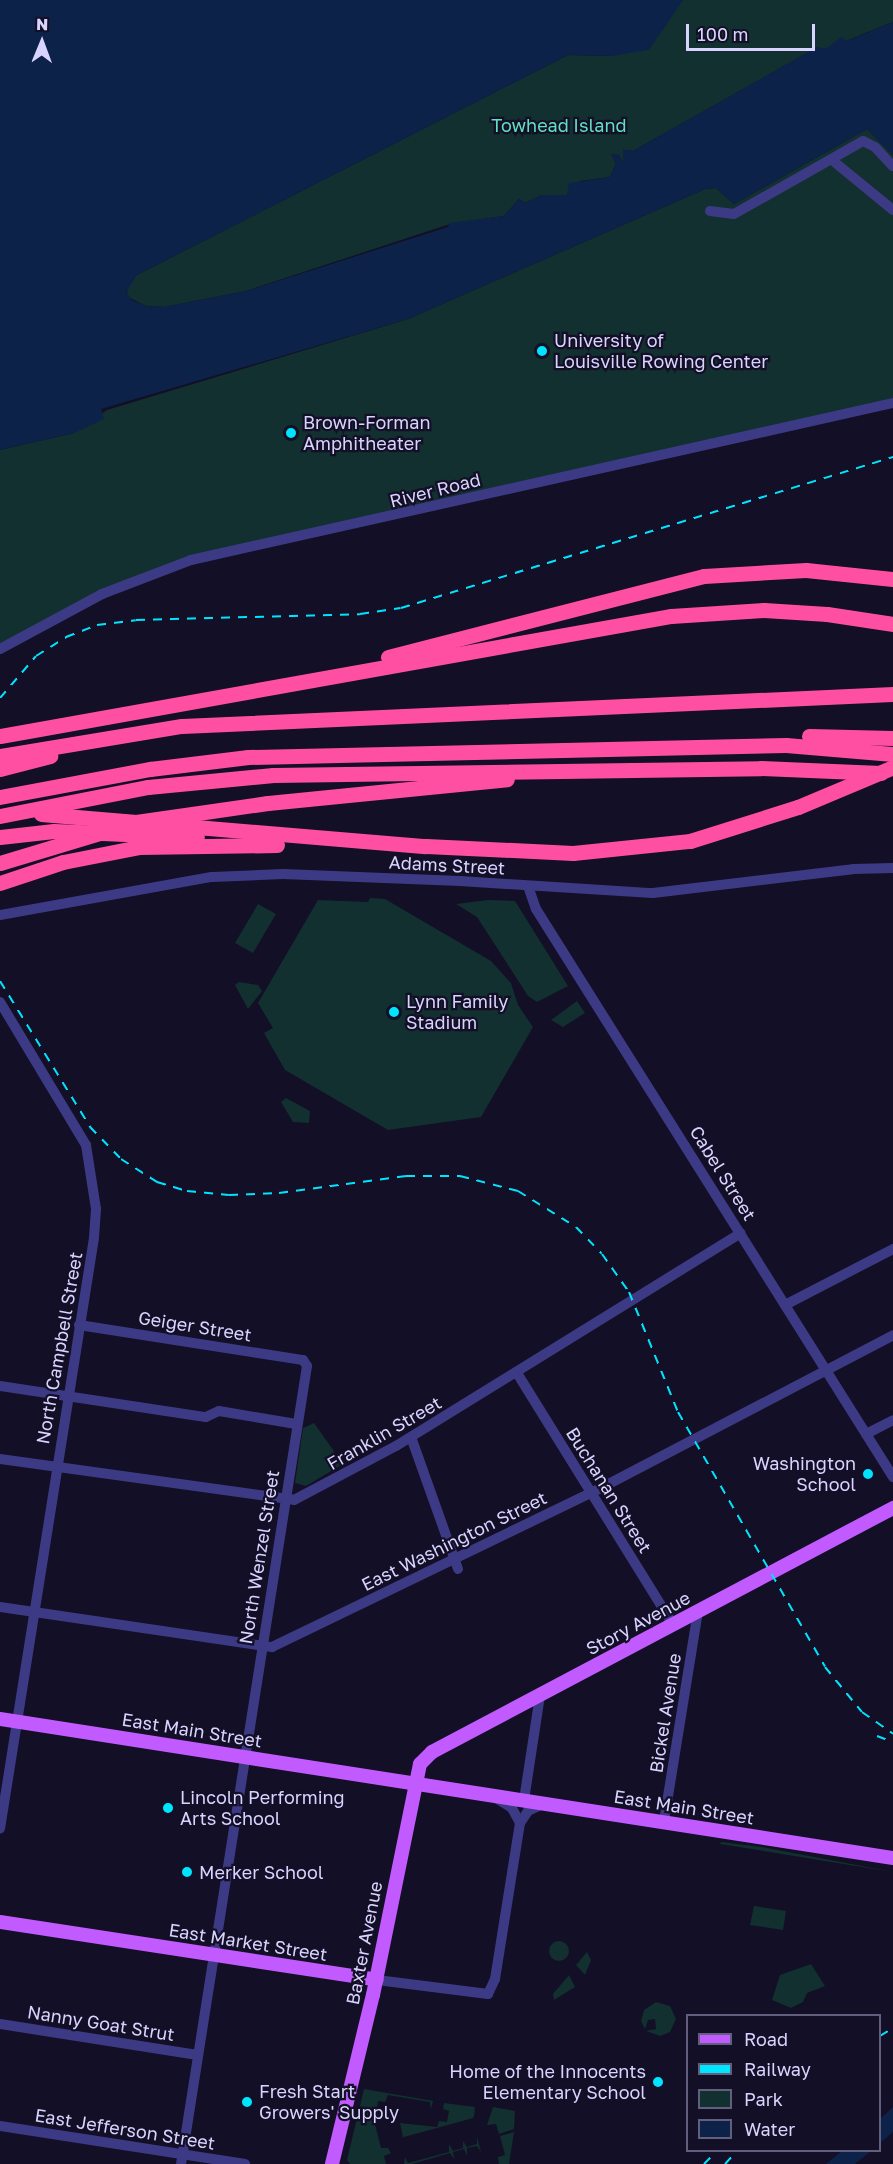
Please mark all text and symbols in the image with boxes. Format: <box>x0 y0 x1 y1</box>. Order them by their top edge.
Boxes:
north arrow <box>12 12 72 72</box>
scale bar <box>689 12 818 50</box>
text: N <box>36 14 49 34</box>
text: 100 m <box>697 23 748 45</box>
park label: Towhead Island <box>491 114 627 136</box>
place label: University of Louisville Rowing Center <box>554 330 768 372</box>
marker: University of Louisville Rowing Center <box>535 344 549 358</box>
place label: Brown-Forman Amphitheater <box>303 412 431 454</box>
marker: Brown-Forman Amphitheater <box>284 426 298 440</box>
street label: River Road <box>387 468 483 512</box>
street label: Adams Street <box>388 851 506 879</box>
place label: Lynn Family Stadium <box>406 991 508 1034</box>
marker: Lynn Family Stadium <box>387 1005 401 1019</box>
street label: Cabel Street <box>685 1122 761 1224</box>
street label: North Campbell Street <box>31 1250 87 1446</box>
street label: Geiger Street <box>137 1306 253 1346</box>
street label: Franklin Street <box>323 1392 445 1474</box>
street label: Buchanan Street <box>562 1423 656 1557</box>
place label: Washington School <box>753 1453 856 1496</box>
marker: Washington School <box>861 1467 875 1481</box>
street label: North Wenzel Street <box>235 1468 283 1646</box>
street label: East Washington Street <box>358 1487 550 1595</box>
street label: Story Avenue <box>582 1587 694 1659</box>
street label: Bickel Avenue <box>645 1652 685 1774</box>
street label: East Main Street <box>120 1708 264 1752</box>
street label: East Main Street <box>612 1785 756 1829</box>
place label: Lincoln Performing Arts School <box>180 1787 345 1830</box>
marker: Lincoln Performing Arts School <box>161 1801 175 1815</box>
place label: Merker School <box>199 1861 323 1883</box>
marker: Merker School <box>180 1865 194 1879</box>
street label: Baxter Avenue <box>341 1879 387 2007</box>
street label: East Market Street <box>167 1919 329 1965</box>
street label: Nanny Goat Strut <box>26 2001 176 2045</box>
legend <box>686 2014 881 2152</box>
text: Road <box>744 2028 788 2050</box>
text: Railway <box>744 2058 811 2080</box>
place label: Home of the Innocents Elementary School <box>449 2061 646 2104</box>
marker: Home of the Innocents Elementary School <box>651 2075 665 2089</box>
place label: Fresh Start Growers' Supply <box>259 2081 399 2124</box>
text: Park <box>744 2088 783 2110</box>
marker: Fresh Start Growers' Supply <box>240 2095 254 2109</box>
street label: East Jefferson Street <box>33 2104 217 2154</box>
text: Water <box>744 2118 795 2140</box>

